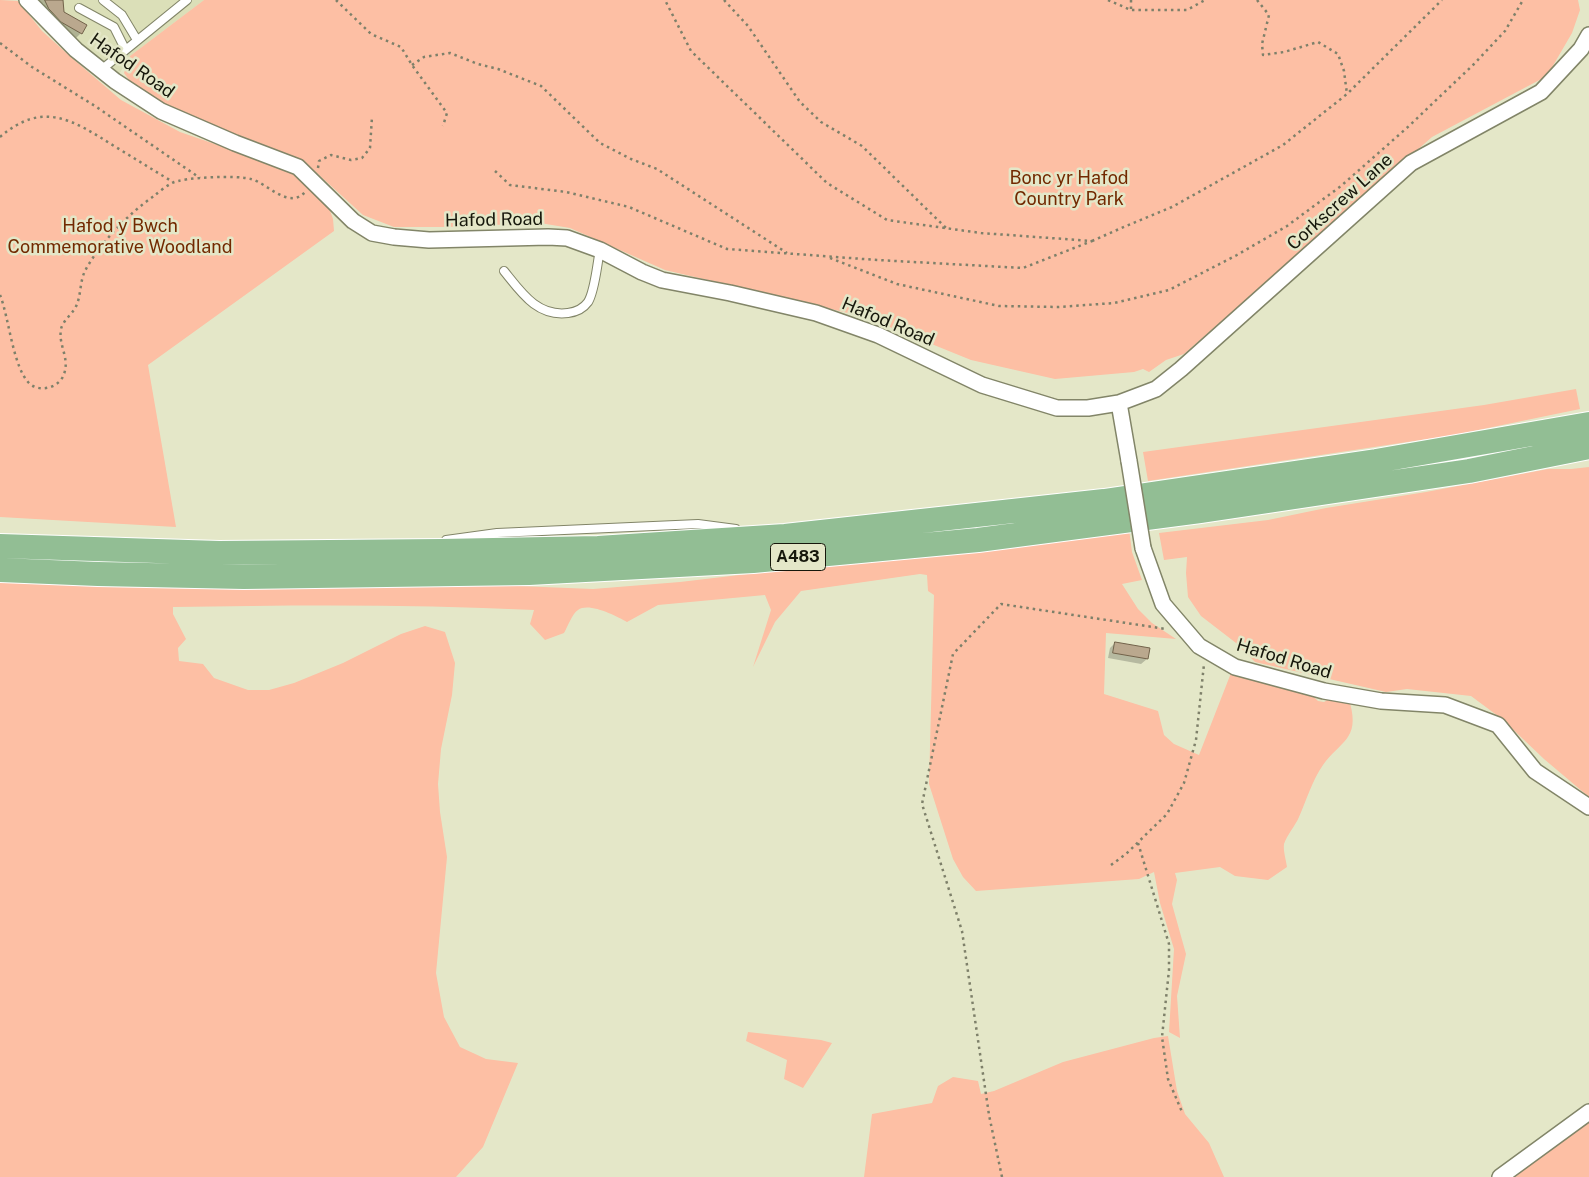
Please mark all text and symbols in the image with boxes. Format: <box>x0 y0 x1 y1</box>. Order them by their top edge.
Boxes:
street label: Hafod Road <box>86 29 178 103</box>
street label: Corkscrew Lane <box>1283 149 1397 255</box>
park label: Bonc yr Hafod Country Park <box>1009 167 1129 210</box>
street label: Hafod Road <box>445 208 543 232</box>
park label: Hafod y Bwch Commemorative Woodland <box>8 215 232 258</box>
street label: Hafod Road <box>839 293 937 351</box>
road number: A483 <box>770 544 826 570</box>
street label: Hafod Road <box>1234 634 1334 684</box>

